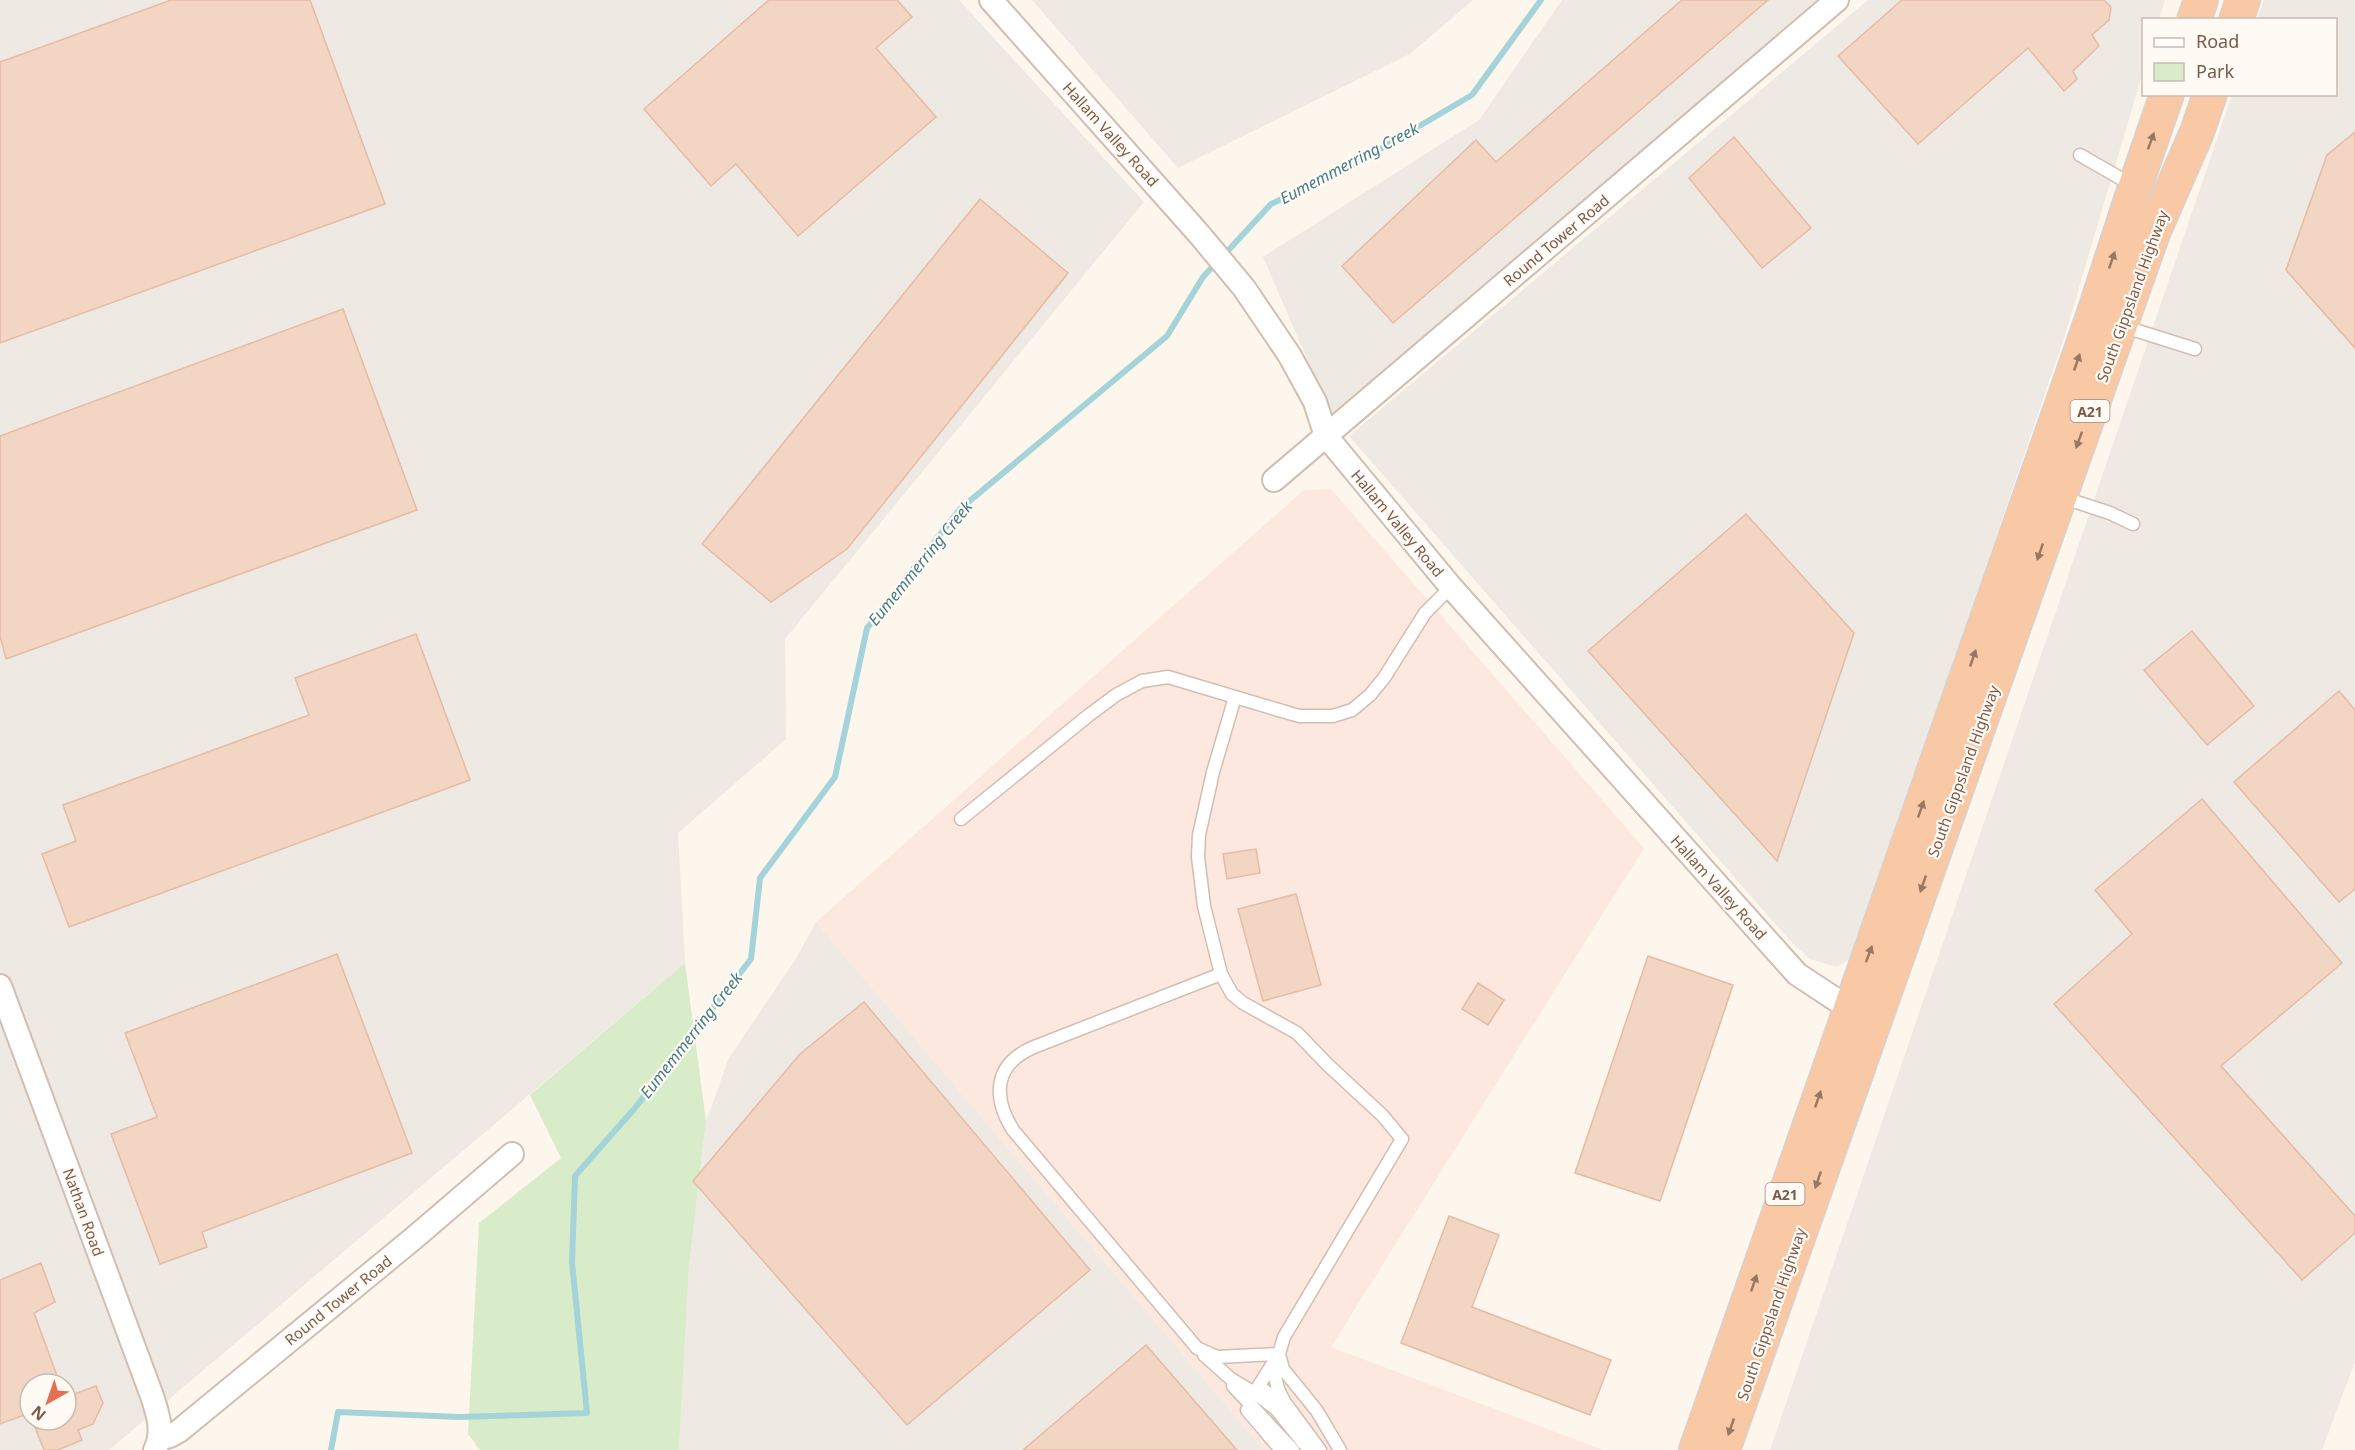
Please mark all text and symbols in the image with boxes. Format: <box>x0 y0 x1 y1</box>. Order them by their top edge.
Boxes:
legend <box>2142 18 2337 96</box>
text: Road <box>2196 29 2239 53</box>
text: Park <box>2196 59 2234 83</box>
street label: Hallam Valley Road <box>1059 77 1163 191</box>
water label: Eumemmerring Creek <box>1276 117 1423 209</box>
one-way arrow <box>2147 131 2157 149</box>
street label: Round Tower Road <box>1499 190 1613 290</box>
street label: South Gippsland Highway <box>2092 207 2173 385</box>
one-way arrow <box>2108 251 2117 269</box>
one-way arrow <box>2073 353 2083 371</box>
road number: A21 <box>2070 400 2110 422</box>
one-way arrow <box>2074 431 2084 449</box>
street label: Hallam Valley Road <box>1347 465 1449 581</box>
water label: Eumemmerring Creek <box>863 495 978 630</box>
one-way arrow <box>2035 543 2045 561</box>
one-way arrow <box>1969 649 1978 667</box>
street label: South Gippsland Highway <box>1923 682 2004 860</box>
one-way arrow <box>1917 800 1926 818</box>
street label: Hallam Valley Road <box>1667 830 1771 944</box>
one-way arrow <box>1917 875 1927 893</box>
one-way arrow <box>1865 945 1875 963</box>
water label: Eumemmerring Creek <box>635 967 748 1103</box>
one-way arrow <box>1814 1090 1824 1108</box>
street label: Nathan Road <box>59 1165 109 1259</box>
one-way arrow <box>1813 1171 1823 1189</box>
road number: A21 <box>1766 1183 1804 1205</box>
street label: South Gippsland Highway <box>1732 1225 1810 1403</box>
street label: Round Tower Road <box>280 1251 396 1349</box>
one-way arrow <box>1749 1274 1759 1292</box>
north arrow <box>18 1372 78 1432</box>
text: N <box>26 1401 50 1426</box>
one-way arrow <box>1726 1418 1735 1436</box>

